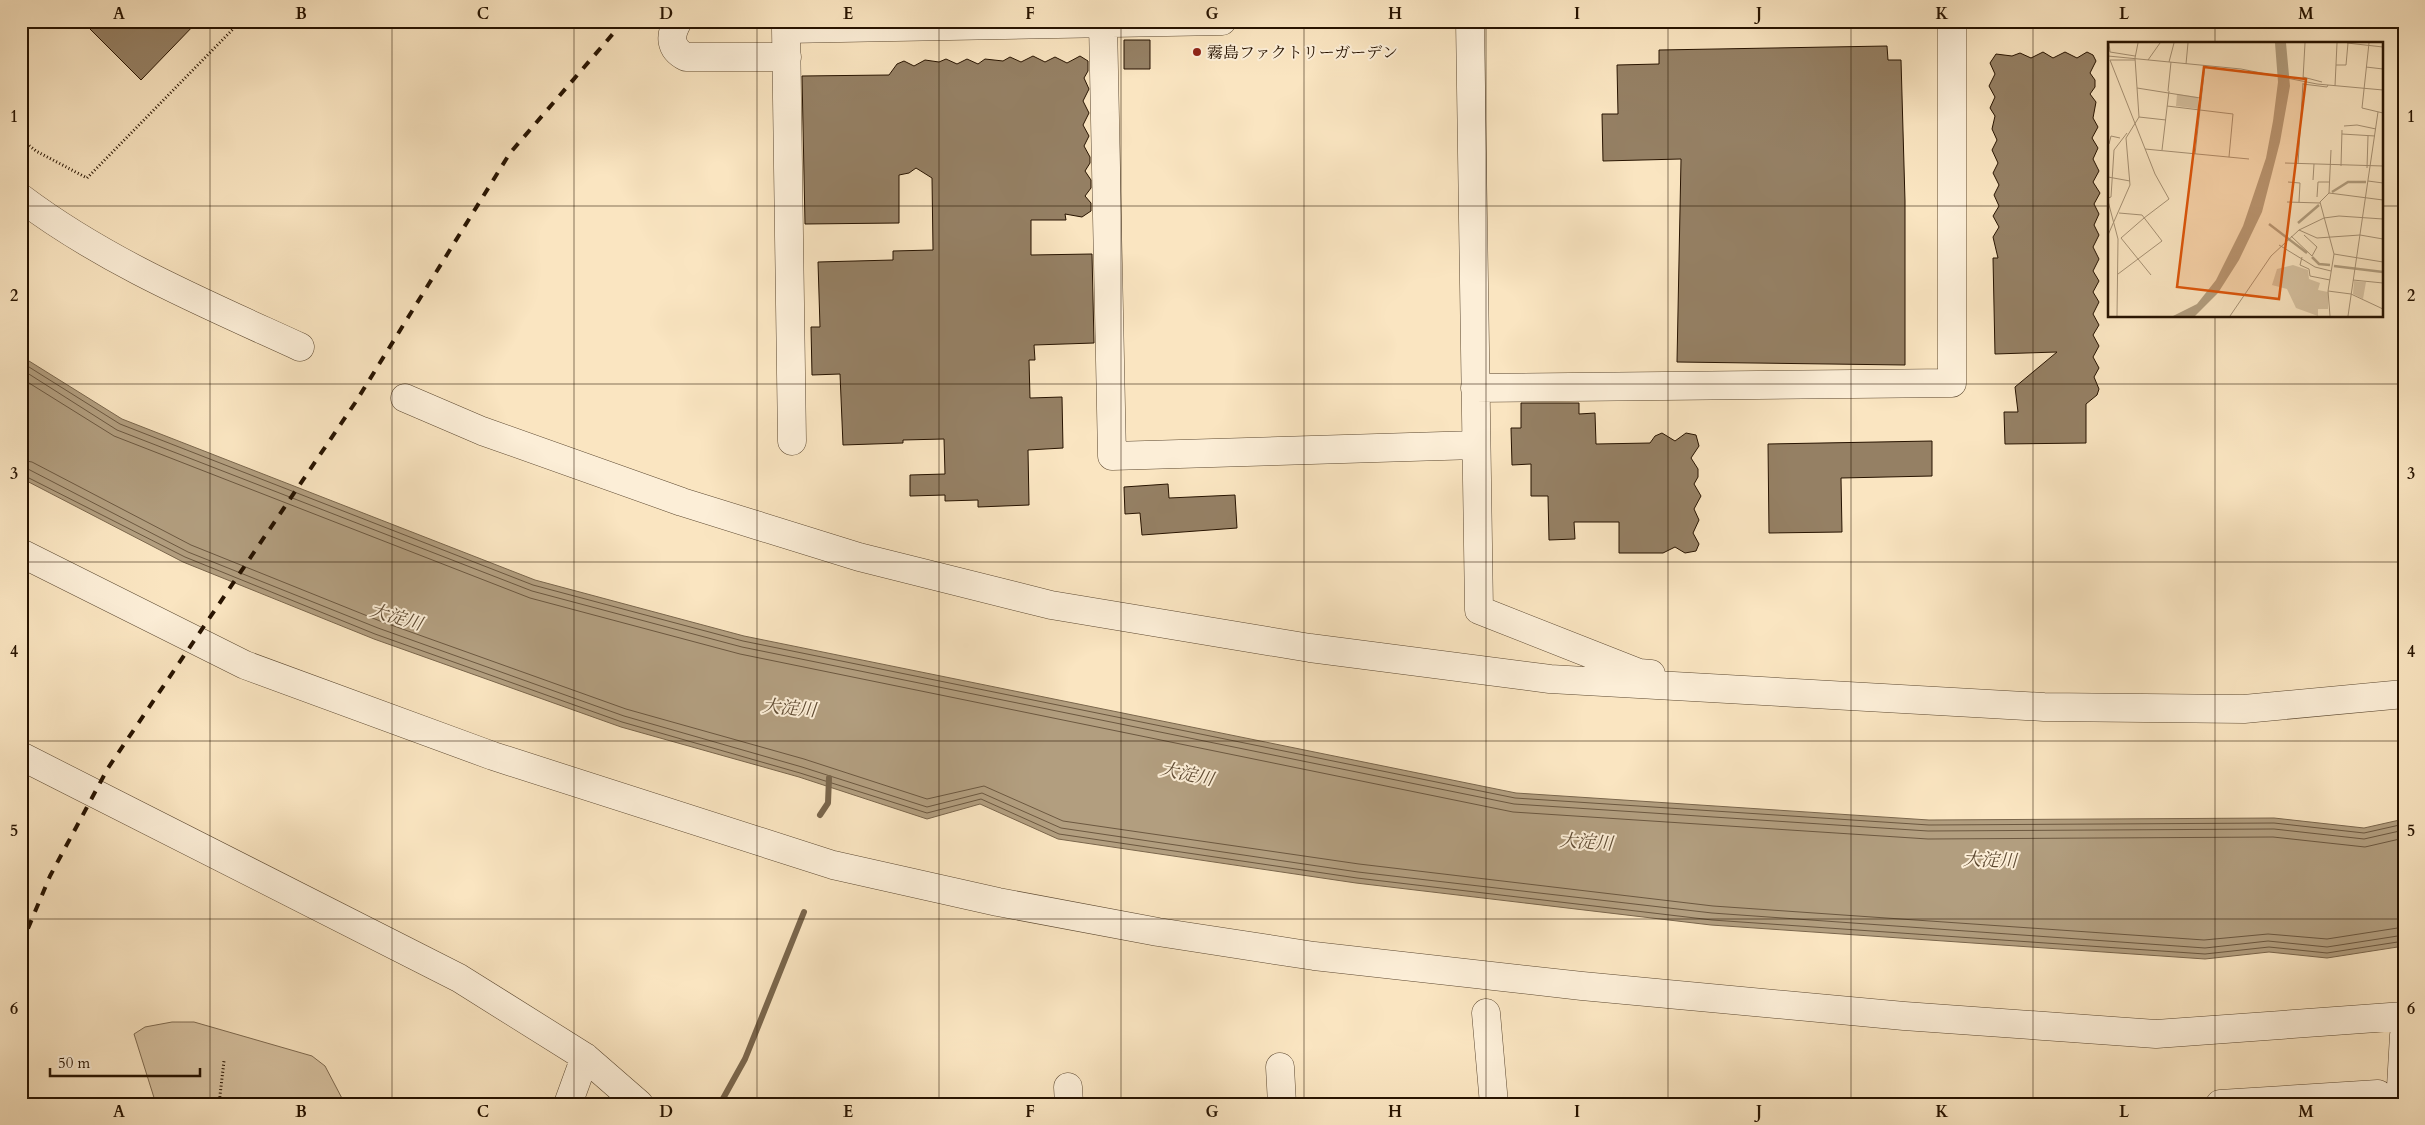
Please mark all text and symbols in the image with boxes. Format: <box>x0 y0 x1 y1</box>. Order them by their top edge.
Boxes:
text: A <box>113 3 125 25</box>
text: B <box>295 3 307 25</box>
text: C <box>477 3 489 25</box>
text: D <box>659 3 673 25</box>
text: E <box>843 3 853 25</box>
text: F <box>1025 3 1035 25</box>
text: G <box>1205 3 1219 25</box>
text: H <box>1388 3 1402 25</box>
text: I <box>1574 3 1580 25</box>
text: J <box>1754 3 1762 25</box>
text: K <box>1936 3 1949 25</box>
text: L <box>2119 3 2130 25</box>
text: M <box>2298 3 2314 25</box>
place label: 霧島ファクトリーガーデン <box>1207 42 1398 64</box>
inset map <box>2108 42 2382 318</box>
marker: 霧島ファクトリーガーデン <box>1191 46 1203 58</box>
text: 1 <box>10 106 18 128</box>
text: 1 <box>2407 106 2415 128</box>
text: 2 <box>10 285 18 307</box>
text: 2 <box>2407 285 2415 307</box>
text: 3 <box>10 463 18 485</box>
text: 3 <box>2407 463 2415 485</box>
water label: 大淀川 <box>366 598 427 637</box>
text: 4 <box>10 641 18 663</box>
text: 4 <box>2407 641 2415 663</box>
water label: 大淀川 <box>761 694 819 723</box>
water label: 大淀川 <box>1158 757 1218 793</box>
text: 5 <box>10 820 18 842</box>
text: 5 <box>2407 820 2415 842</box>
water label: 大淀川 <box>1558 828 1616 857</box>
water label: 大淀川 <box>1963 847 2019 874</box>
text: 6 <box>10 998 18 1020</box>
text: 6 <box>2407 998 2415 1020</box>
scale bar <box>50 1045 200 1077</box>
text: 50 m <box>58 1053 90 1073</box>
text: A <box>113 1101 125 1123</box>
text: B <box>295 1101 307 1123</box>
text: C <box>477 1101 489 1123</box>
text: D <box>659 1101 673 1123</box>
text: E <box>843 1101 853 1123</box>
text: F <box>1025 1101 1035 1123</box>
text: G <box>1205 1101 1219 1123</box>
text: H <box>1388 1101 1402 1123</box>
text: I <box>1574 1101 1580 1123</box>
text: J <box>1754 1101 1762 1123</box>
text: K <box>1936 1101 1949 1123</box>
text: L <box>2119 1101 2130 1123</box>
text: M <box>2298 1101 2314 1123</box>

